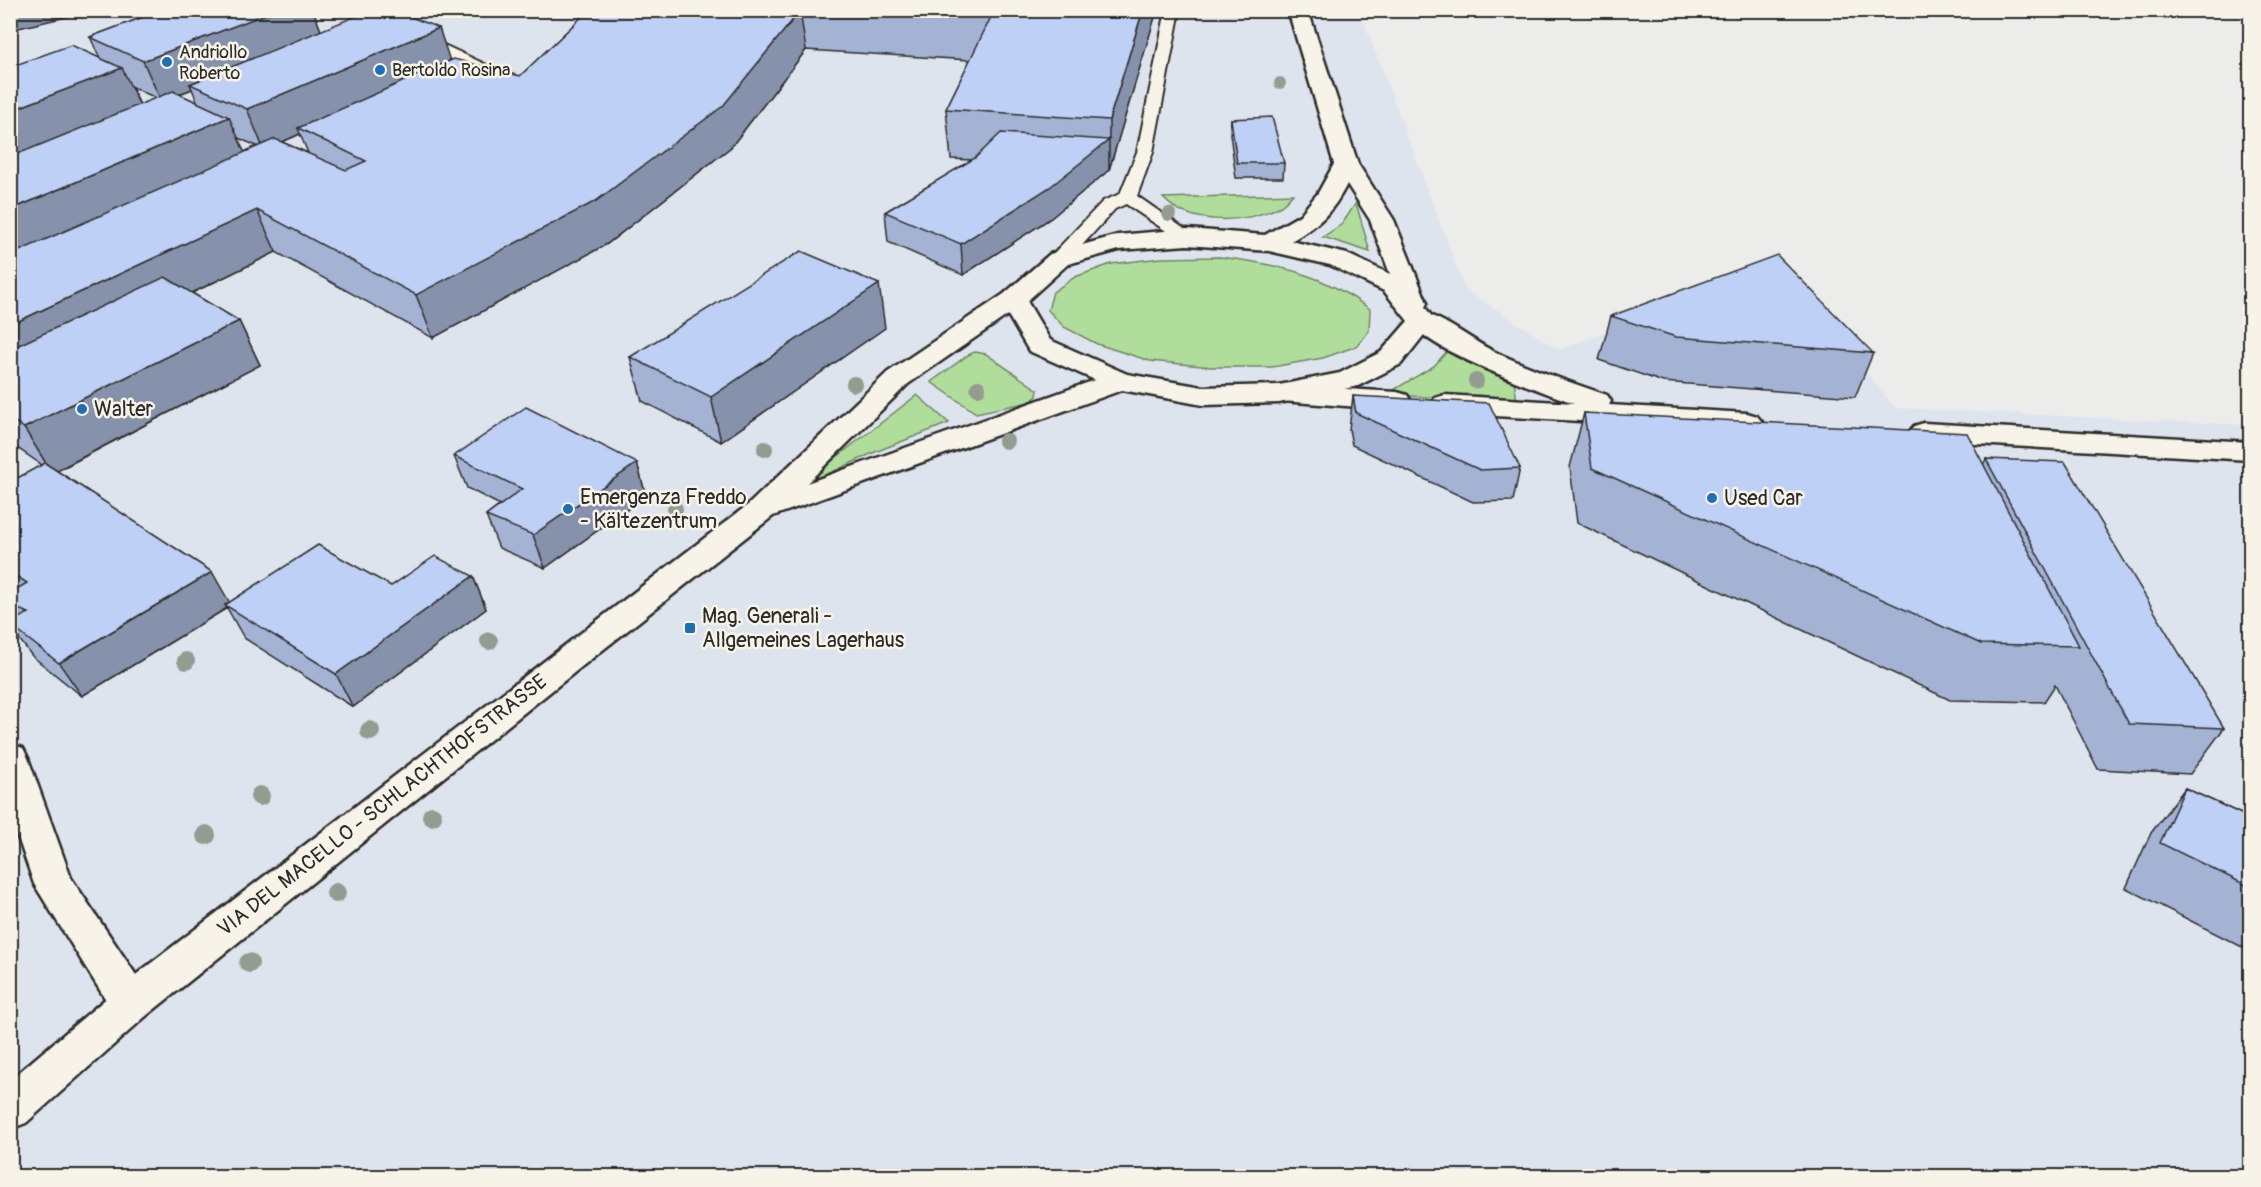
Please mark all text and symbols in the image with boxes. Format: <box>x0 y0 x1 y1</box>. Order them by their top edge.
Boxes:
place label: Andriollo Roberto <box>179 41 248 85</box>
marker: Andriollo Roberto <box>160 55 174 69</box>
place label: Bertoldo Rosina <box>392 59 510 82</box>
marker: Bertoldo Rosina <box>373 63 387 77</box>
place label: Walter <box>94 396 154 423</box>
marker: Walter <box>75 402 89 416</box>
place label: Emergenza Freddo - Kältezentrum <box>580 484 747 535</box>
place label: Used Car <box>1724 485 1803 512</box>
marker: Used Car <box>1705 491 1719 505</box>
marker: Emergenza Freddo - Kältezentrum <box>561 502 575 516</box>
place label: Mag. Generali - Allgemeines Lagerhaus <box>702 603 905 654</box>
marker: Mag. Generali - Allgemeines Lagerhaus <box>683 621 697 635</box>
street label: VIA DEL MACELLO - SCHLACHTHOFSTRASSE <box>212 668 553 943</box>

